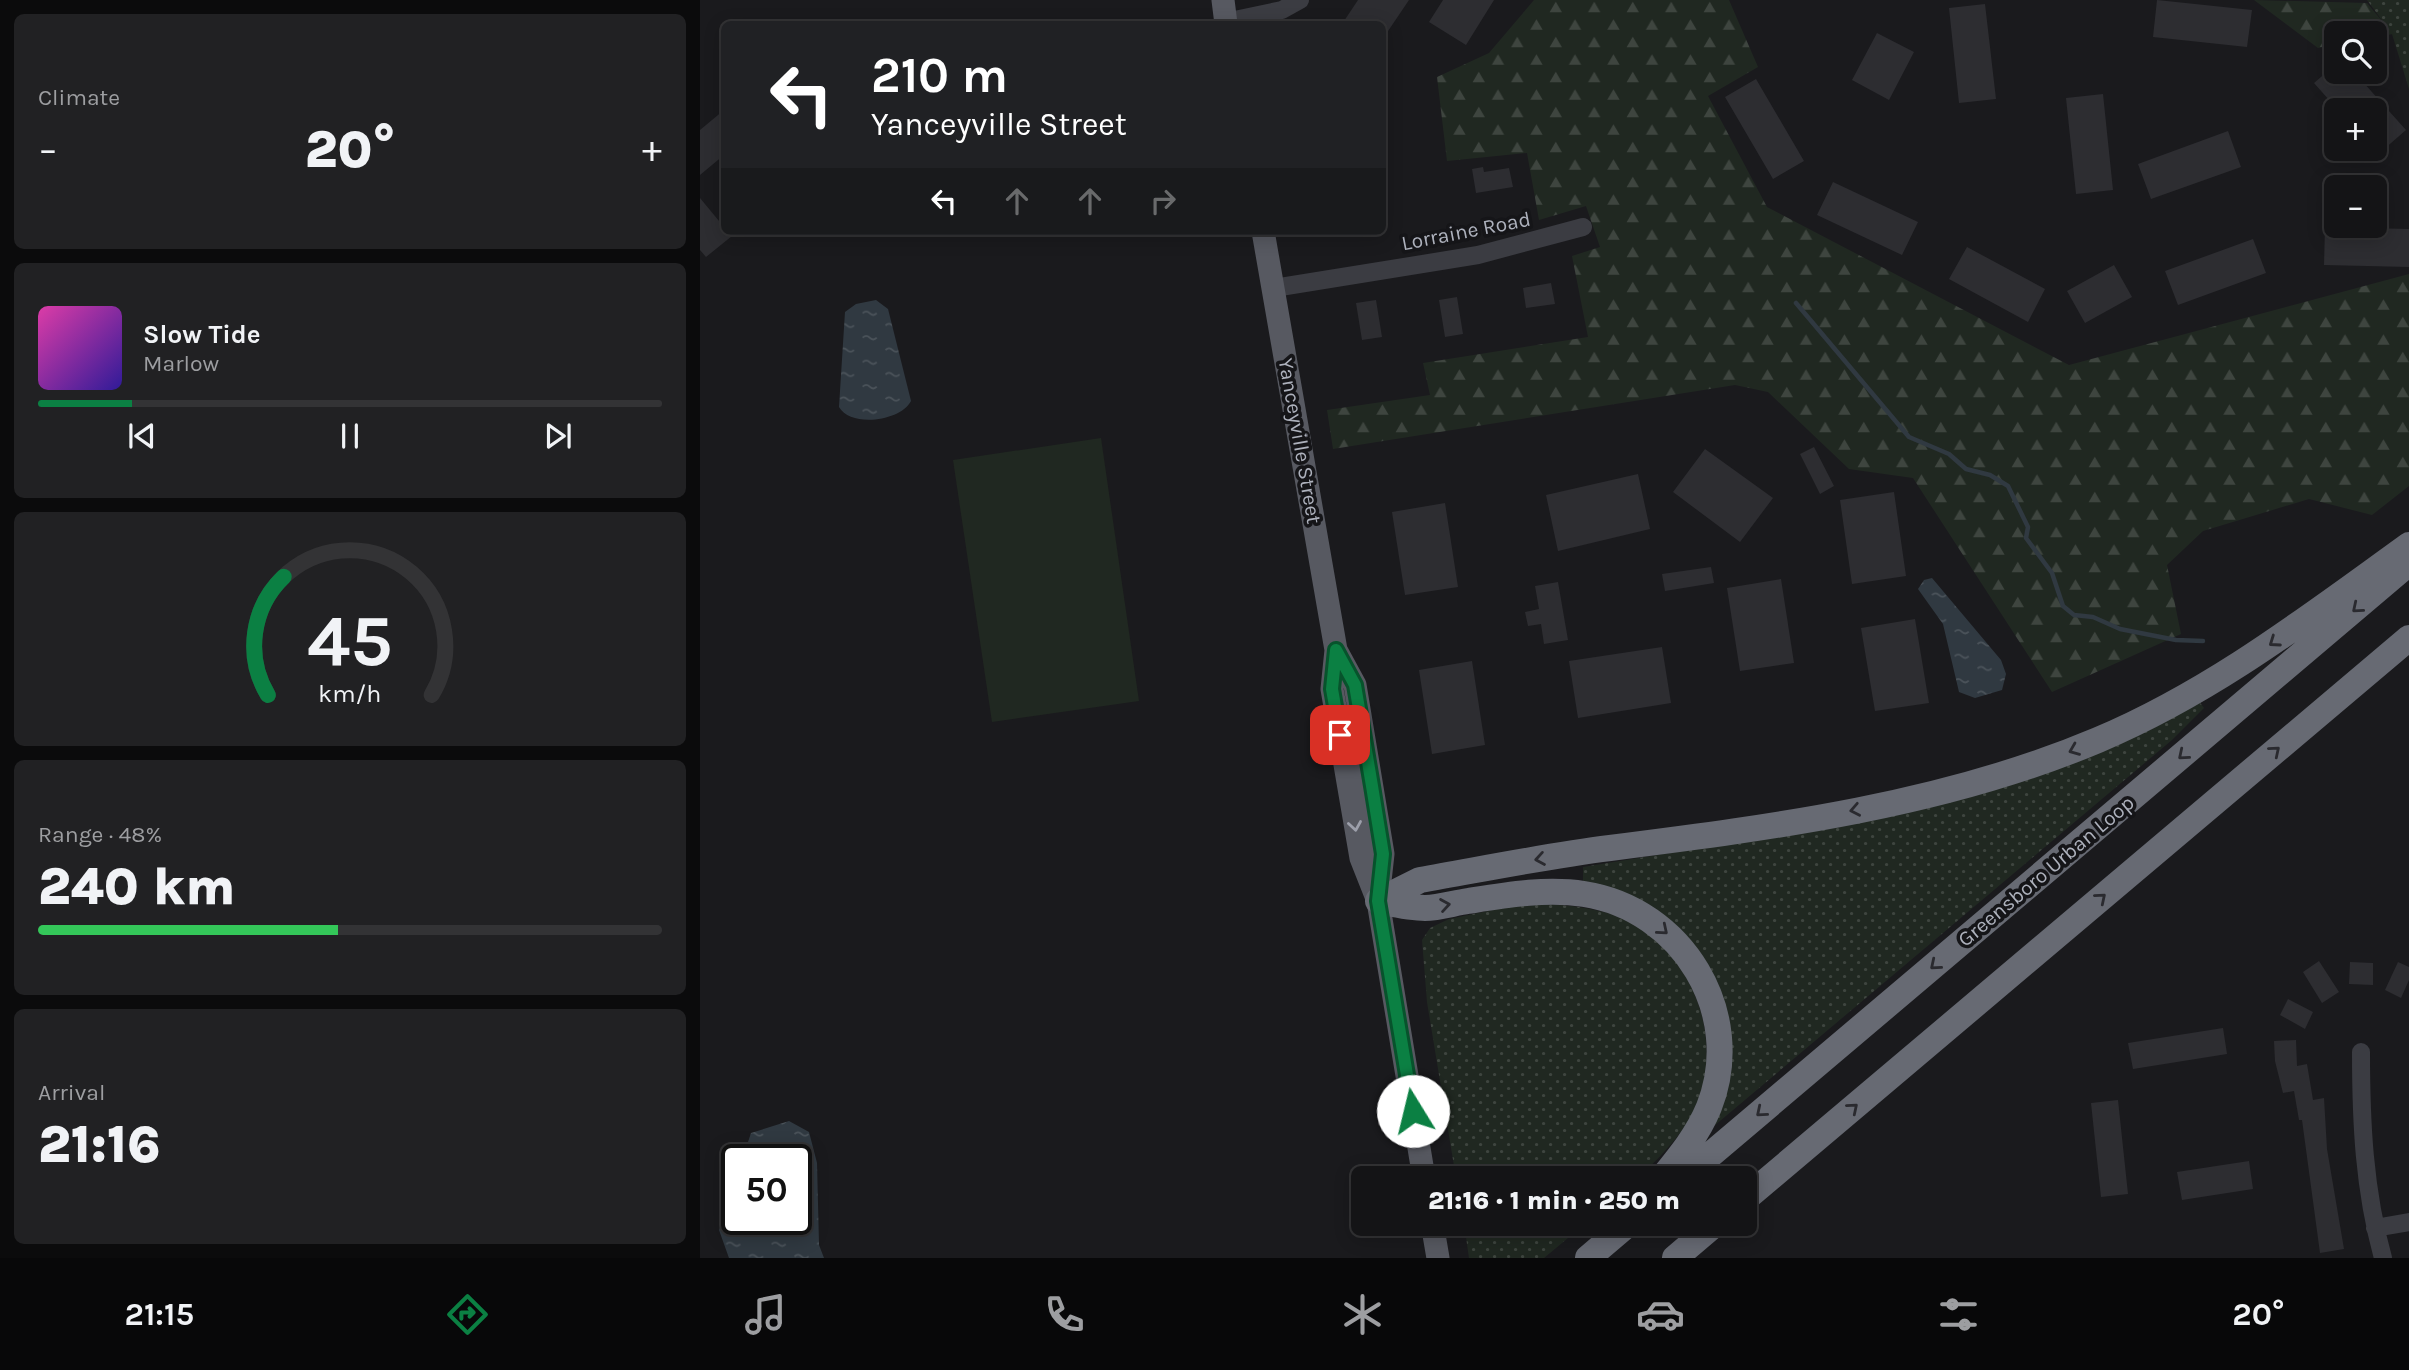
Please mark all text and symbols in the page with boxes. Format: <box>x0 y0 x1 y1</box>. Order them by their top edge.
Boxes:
map controls <box>2324 21 2387 238</box>
button: search <box>2324 21 2387 84</box>
text: 210 m <box>871 47 1008 104</box>
icon: left <box>756 49 847 140</box>
text: Climate <box>38 84 120 111</box>
button: + <box>2324 98 2387 161</box>
text: Yanceyville Street <box>871 106 1127 143</box>
text: 20° <box>305 119 395 180</box>
text: − <box>38 127 58 172</box>
text: + <box>642 127 662 172</box>
button: − <box>2324 175 2387 238</box>
icon: left <box>925 182 963 220</box>
icon: ahead <box>998 182 1036 220</box>
icon: ahead <box>1071 182 1109 220</box>
icon: right <box>1144 182 1182 220</box>
street label: Lorraine Road <box>1399 207 1533 255</box>
text: Slow Tide <box>143 319 261 350</box>
text: Marlow <box>143 350 219 377</box>
street label: Yanceyville Street <box>1274 356 1326 526</box>
icon: previous <box>123 417 161 455</box>
icon: pause <box>331 417 369 455</box>
icon: next <box>539 417 577 455</box>
text: 45 <box>307 598 393 683</box>
one-way arrow <box>2352 600 2365 612</box>
one-way arrow <box>2269 634 2282 647</box>
text: km/h <box>318 679 382 708</box>
pin <box>1310 705 1370 765</box>
icon: arrive <box>1321 716 1359 754</box>
one-way arrow <box>2069 741 2081 755</box>
one-way arrow <box>2179 747 2192 759</box>
one-way arrow <box>2267 747 2280 759</box>
street label: Greensboro Urban Loop <box>1953 790 2139 952</box>
one-way arrow <box>1849 802 1861 817</box>
one-way arrow <box>1347 820 1362 832</box>
text: Range · 48% <box>38 821 162 848</box>
one-way arrow <box>1534 851 1546 866</box>
text: 240 km <box>38 856 235 917</box>
one-way arrow <box>2093 894 2106 906</box>
one-way arrow <box>1439 898 1451 913</box>
one-way arrow <box>1655 921 1667 934</box>
one-way arrow <box>1930 957 1943 969</box>
position arrow <box>1376 1074 1450 1148</box>
text: Arrival <box>38 1079 105 1106</box>
one-way arrow <box>1756 1104 1769 1116</box>
one-way arrow <box>1845 1104 1858 1116</box>
text: 21:16 <box>38 1114 160 1175</box>
speed limit sign: 50 <box>721 1144 812 1235</box>
text: 21:16 · 1 min · 250 m <box>1428 1185 1680 1216</box>
icon: directions <box>443 1290 492 1339</box>
icon: music <box>741 1290 790 1339</box>
icon: phone <box>1040 1290 1089 1339</box>
icon: climate <box>1338 1290 1387 1339</box>
icon: car <box>1636 1290 1685 1339</box>
icon: filters <box>1934 1290 1983 1339</box>
text: 21:15 <box>125 1296 194 1333</box>
text: 20° <box>2232 1296 2284 1333</box>

